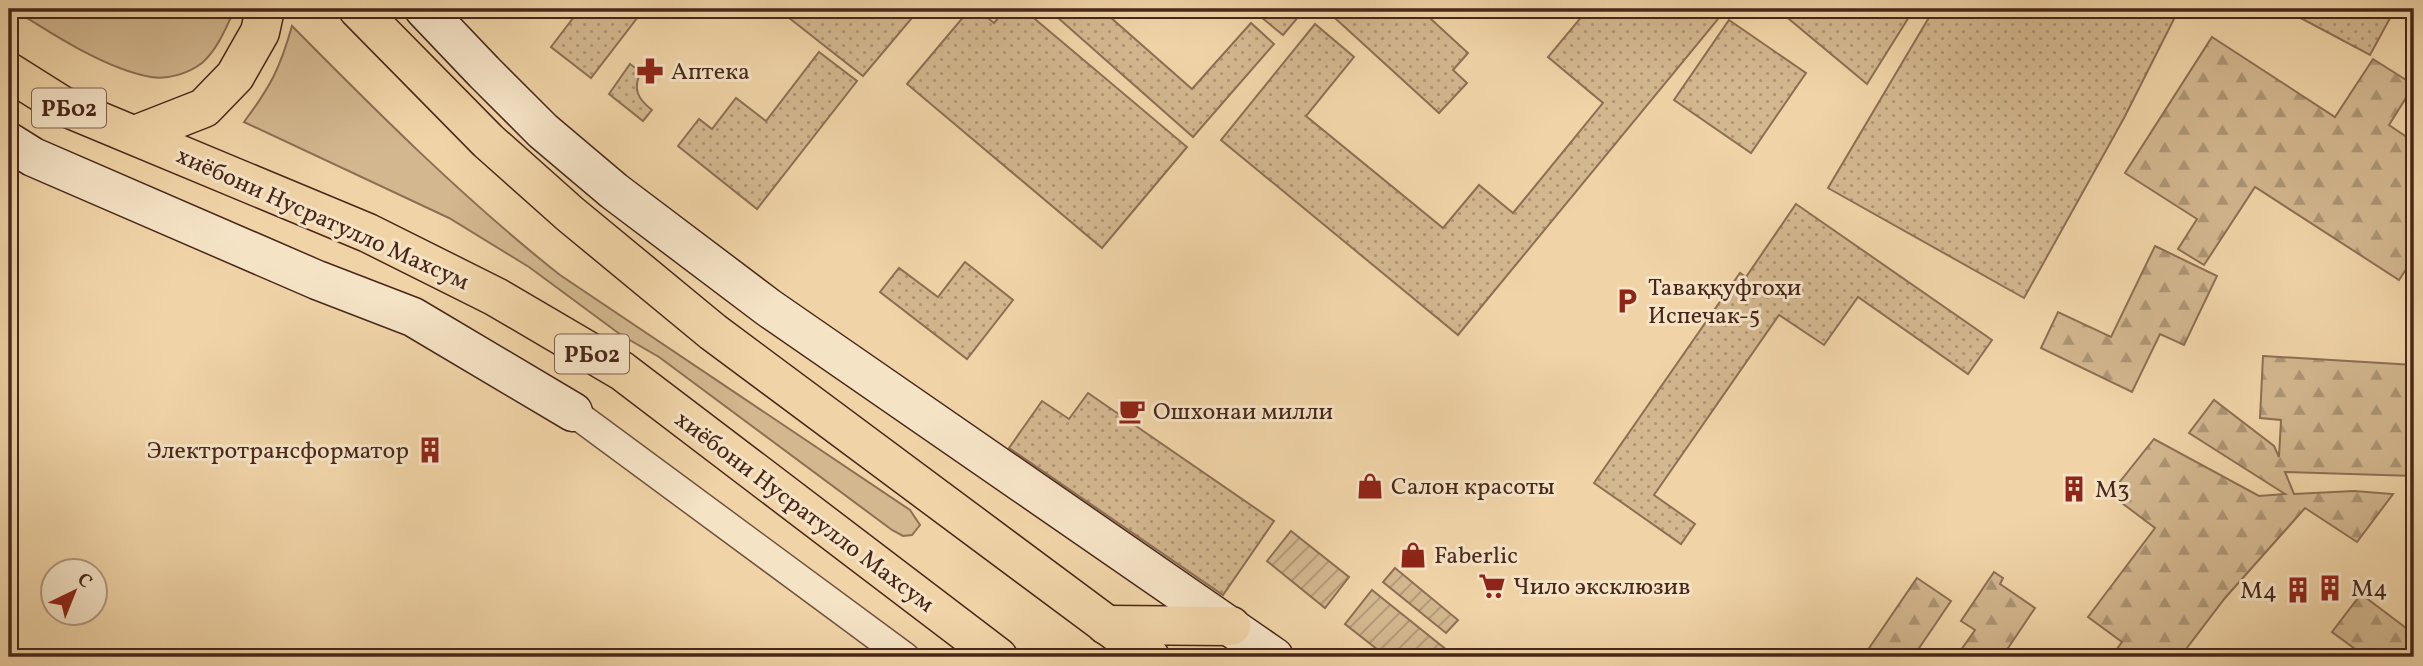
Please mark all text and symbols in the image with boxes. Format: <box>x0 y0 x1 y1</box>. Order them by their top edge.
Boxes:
pharmacy icon: Аптека <box>635 56 665 86</box>
place label: Аптека <box>671 56 750 90</box>
road number: РБ02 <box>32 88 106 128</box>
street label: хиёбони Нусратулло Махсум <box>170 140 474 300</box>
place label: Таваққуфгоҳи Испечак-5 <box>1648 272 1801 334</box>
parking icon: Таваққуфгоҳи Испечак-5 <box>1612 286 1642 316</box>
road number: РБ02 <box>555 334 629 374</box>
cafe icon: Ошхонаи милли <box>1117 396 1147 426</box>
place label: Ошхонаи милли <box>1153 396 1333 430</box>
street label: хиёбони Нусратулло Махсум <box>667 404 941 622</box>
place label: Электротрансформатор <box>147 435 409 469</box>
building icon: Электротрансформатор <box>415 435 445 465</box>
shop icon: Салон красоты <box>1355 471 1385 501</box>
place label: Салон красоты <box>1391 471 1555 505</box>
building icon: M3 <box>2059 474 2089 504</box>
place label: M3 <box>2095 474 2130 508</box>
shop icon: Faberlic <box>1398 540 1428 570</box>
place label: Faberlic <box>1434 540 1518 574</box>
north arrow <box>38 558 108 628</box>
text: С <box>71 567 98 595</box>
supermarket icon: Чило эксклюзив <box>1477 571 1507 601</box>
place label: Чило эксклюзив <box>1513 571 1690 605</box>
building icon: М4 <box>2315 573 2345 603</box>
place label: М4 <box>2351 573 2388 607</box>
place label: M4 <box>2240 575 2277 609</box>
building icon: M4 <box>2283 575 2313 605</box>

